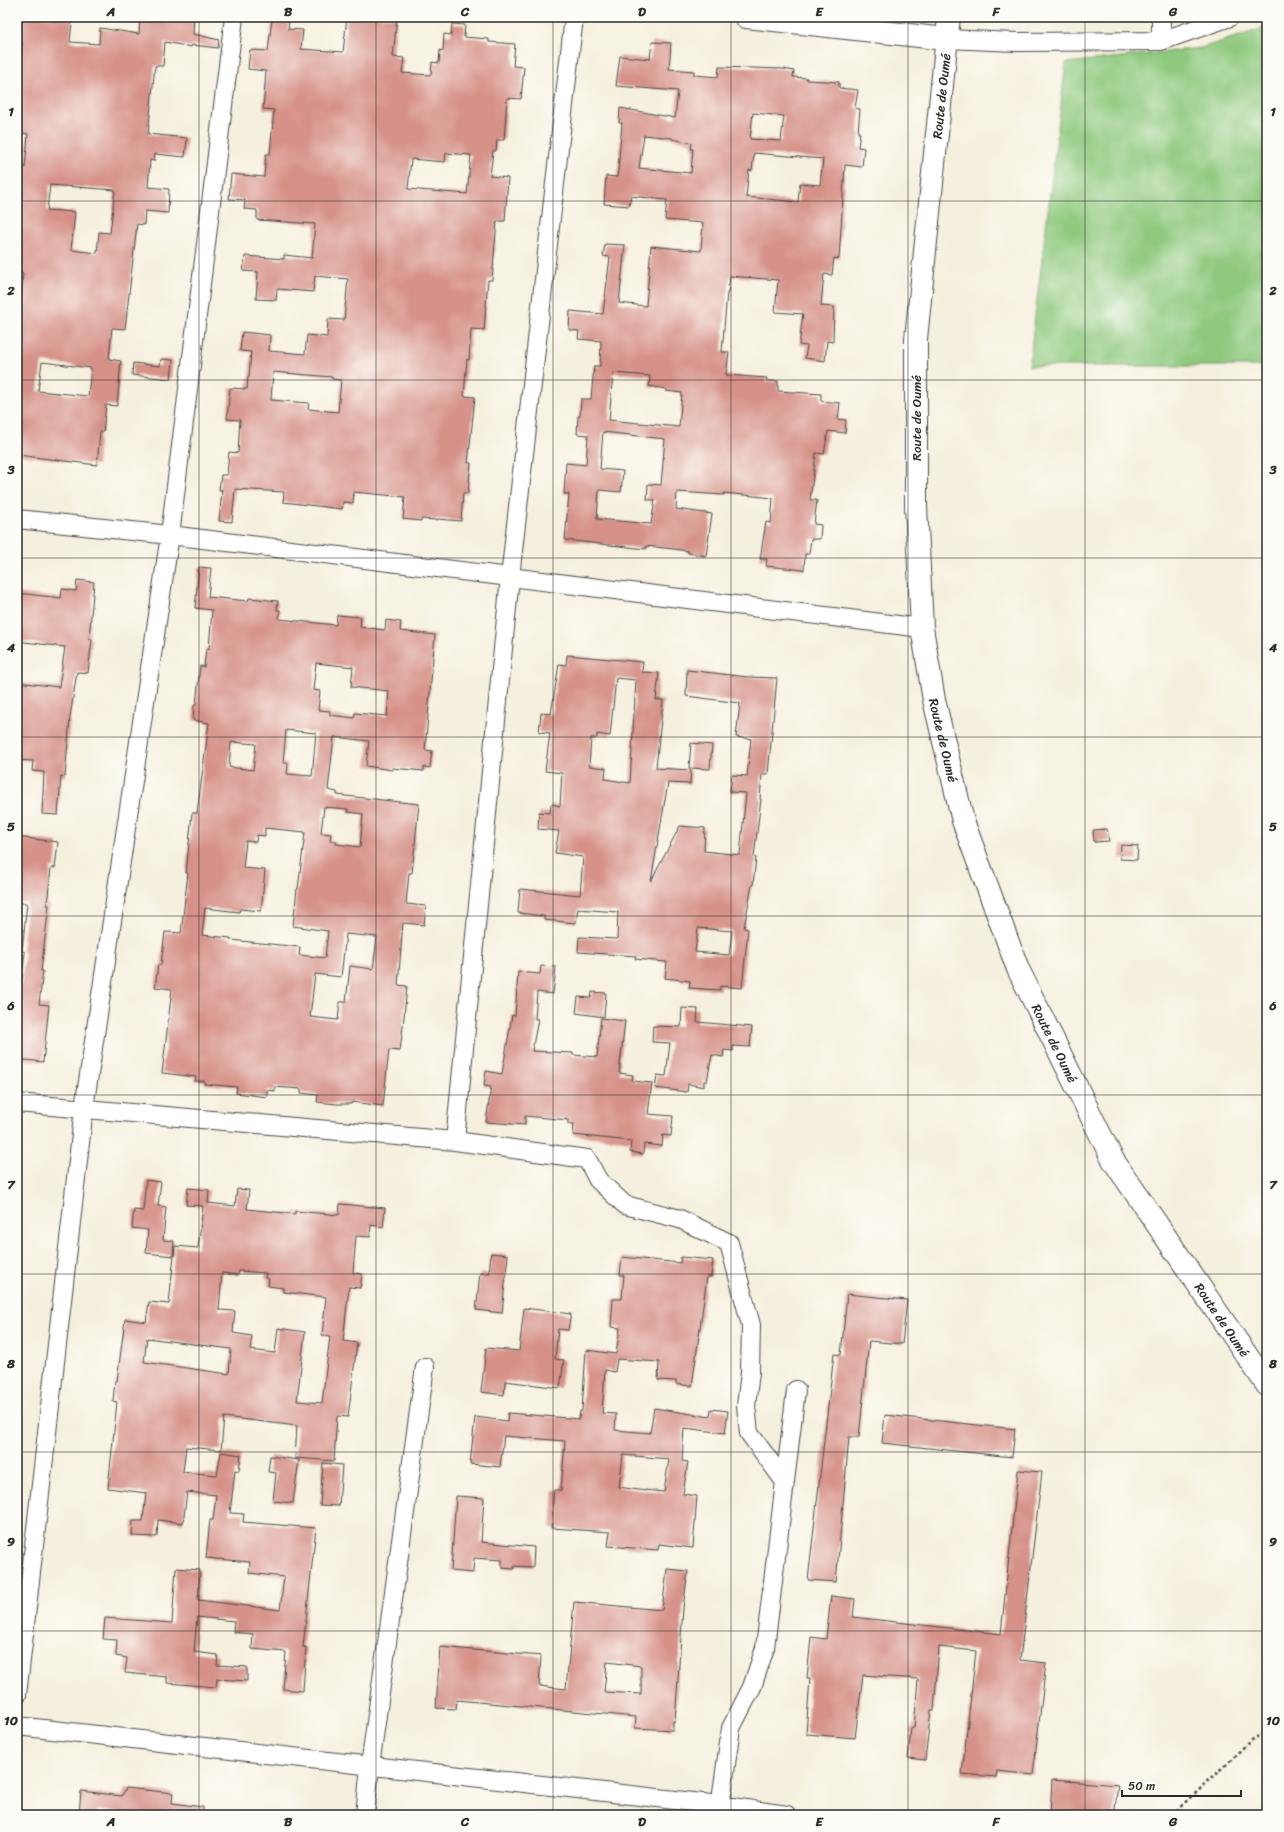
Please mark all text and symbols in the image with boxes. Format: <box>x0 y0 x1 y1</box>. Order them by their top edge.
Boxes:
text: A <box>106 0 115 23</box>
text: B <box>284 0 293 23</box>
text: C <box>460 0 470 23</box>
text: D <box>638 0 646 23</box>
text: E <box>815 0 824 23</box>
text: F <box>991 0 1000 23</box>
text: G <box>1168 0 1178 23</box>
street label: Route de Oumé <box>926 52 957 140</box>
text: 1 <box>8 100 14 123</box>
text: 1 <box>1270 100 1276 123</box>
text: 2 <box>6 279 15 302</box>
text: 2 <box>1268 279 1277 302</box>
street label: Route de Oumé <box>905 375 928 461</box>
text: 3 <box>6 458 15 481</box>
text: 3 <box>1268 458 1277 481</box>
text: 4 <box>6 636 16 659</box>
text: 4 <box>1268 636 1278 659</box>
street label: Route de Oumé <box>922 696 964 785</box>
text: 5 <box>7 815 15 838</box>
text: 5 <box>1269 815 1277 838</box>
text: 6 <box>6 994 15 1017</box>
text: 6 <box>1268 994 1277 1017</box>
street label: Route de Oumé <box>1025 1000 1084 1087</box>
text: 7 <box>7 1173 16 1196</box>
text: 7 <box>1269 1173 1278 1196</box>
street label: Route de Oumé <box>1188 1278 1256 1362</box>
text: 8 <box>6 1352 15 1375</box>
text: 8 <box>1268 1352 1277 1375</box>
text: 9 <box>7 1530 15 1553</box>
text: 9 <box>1269 1530 1277 1553</box>
text: 10 <box>4 1709 18 1732</box>
text: 10 <box>1266 1709 1280 1732</box>
scale bar <box>1122 1772 1241 1798</box>
text: 50 m <box>1128 1775 1155 1797</box>
text: A <box>106 1810 115 1832</box>
text: B <box>284 1810 293 1832</box>
text: C <box>460 1810 470 1832</box>
text: D <box>638 1810 646 1832</box>
text: E <box>815 1810 824 1832</box>
text: F <box>991 1810 1000 1832</box>
text: G <box>1168 1810 1178 1832</box>

